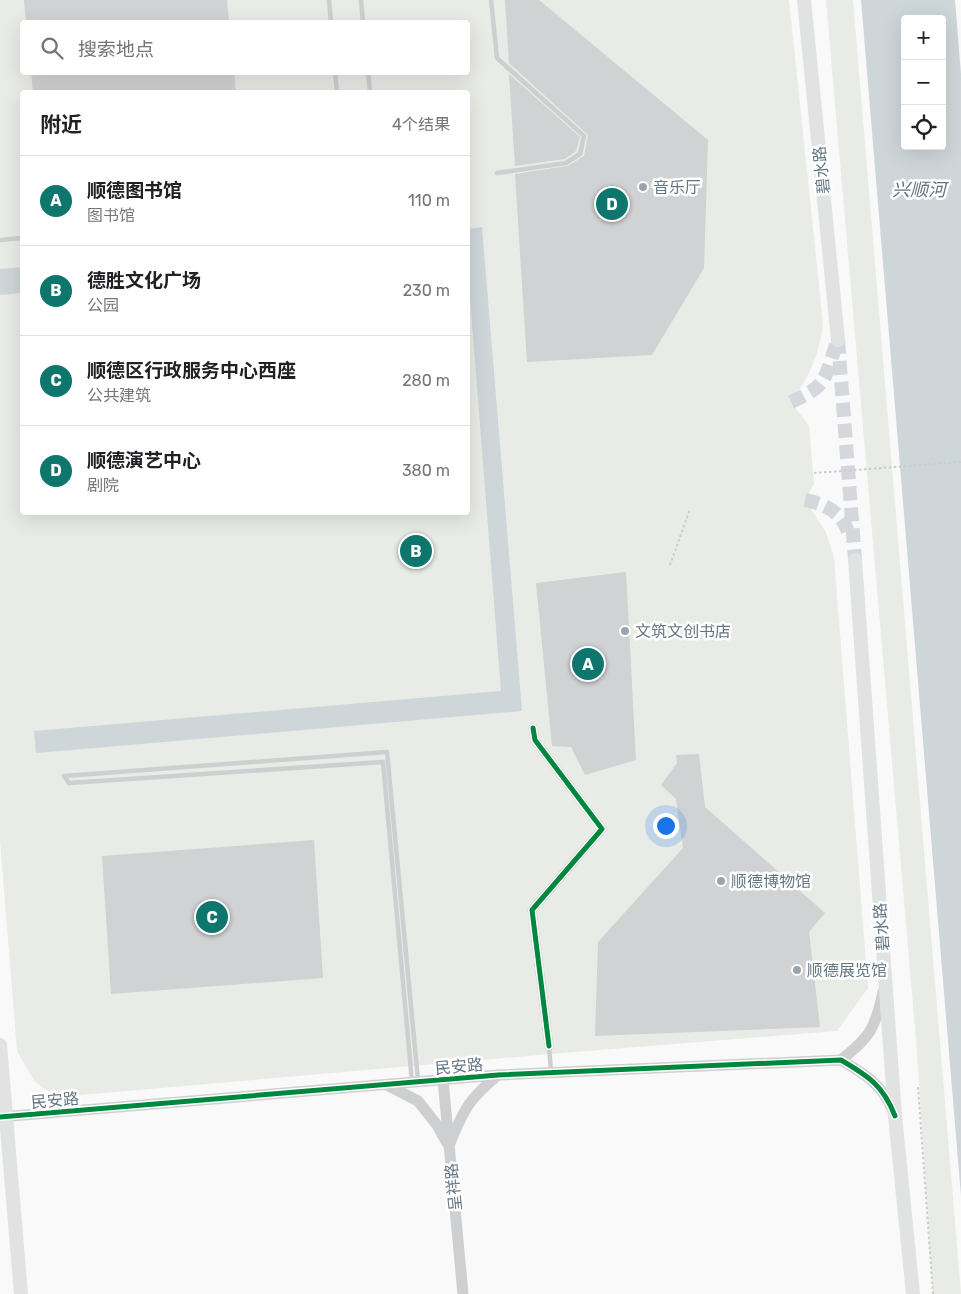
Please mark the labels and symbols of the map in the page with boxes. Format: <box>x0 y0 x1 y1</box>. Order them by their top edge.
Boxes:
street label: 碧水路 <box>810 145 833 195</box>
place label: 音乐厅 <box>653 178 701 197</box>
water label: 兴顺河 <box>892 179 949 201</box>
marker: 音乐厅 <box>637 181 649 193</box>
pin: D <box>596 185 628 223</box>
pin: B <box>400 532 432 570</box>
place label: 文筑文创书店 <box>635 622 731 641</box>
marker: 文筑文创书店 <box>619 625 631 637</box>
pin: A <box>572 645 604 683</box>
your location <box>653 813 679 839</box>
place label: 顺德博物馆 <box>731 872 811 891</box>
marker: 顺德博物馆 <box>715 875 727 887</box>
pin: C <box>196 898 228 936</box>
street label: 碧水路 <box>870 902 893 952</box>
place label: 顺德展览馆 <box>807 961 887 980</box>
marker: 顺德展览馆 <box>791 964 803 976</box>
street label: 民安路 <box>434 1055 484 1078</box>
street label: 民安路 <box>30 1089 80 1112</box>
street label: 呈祥路 <box>442 1162 465 1212</box>

